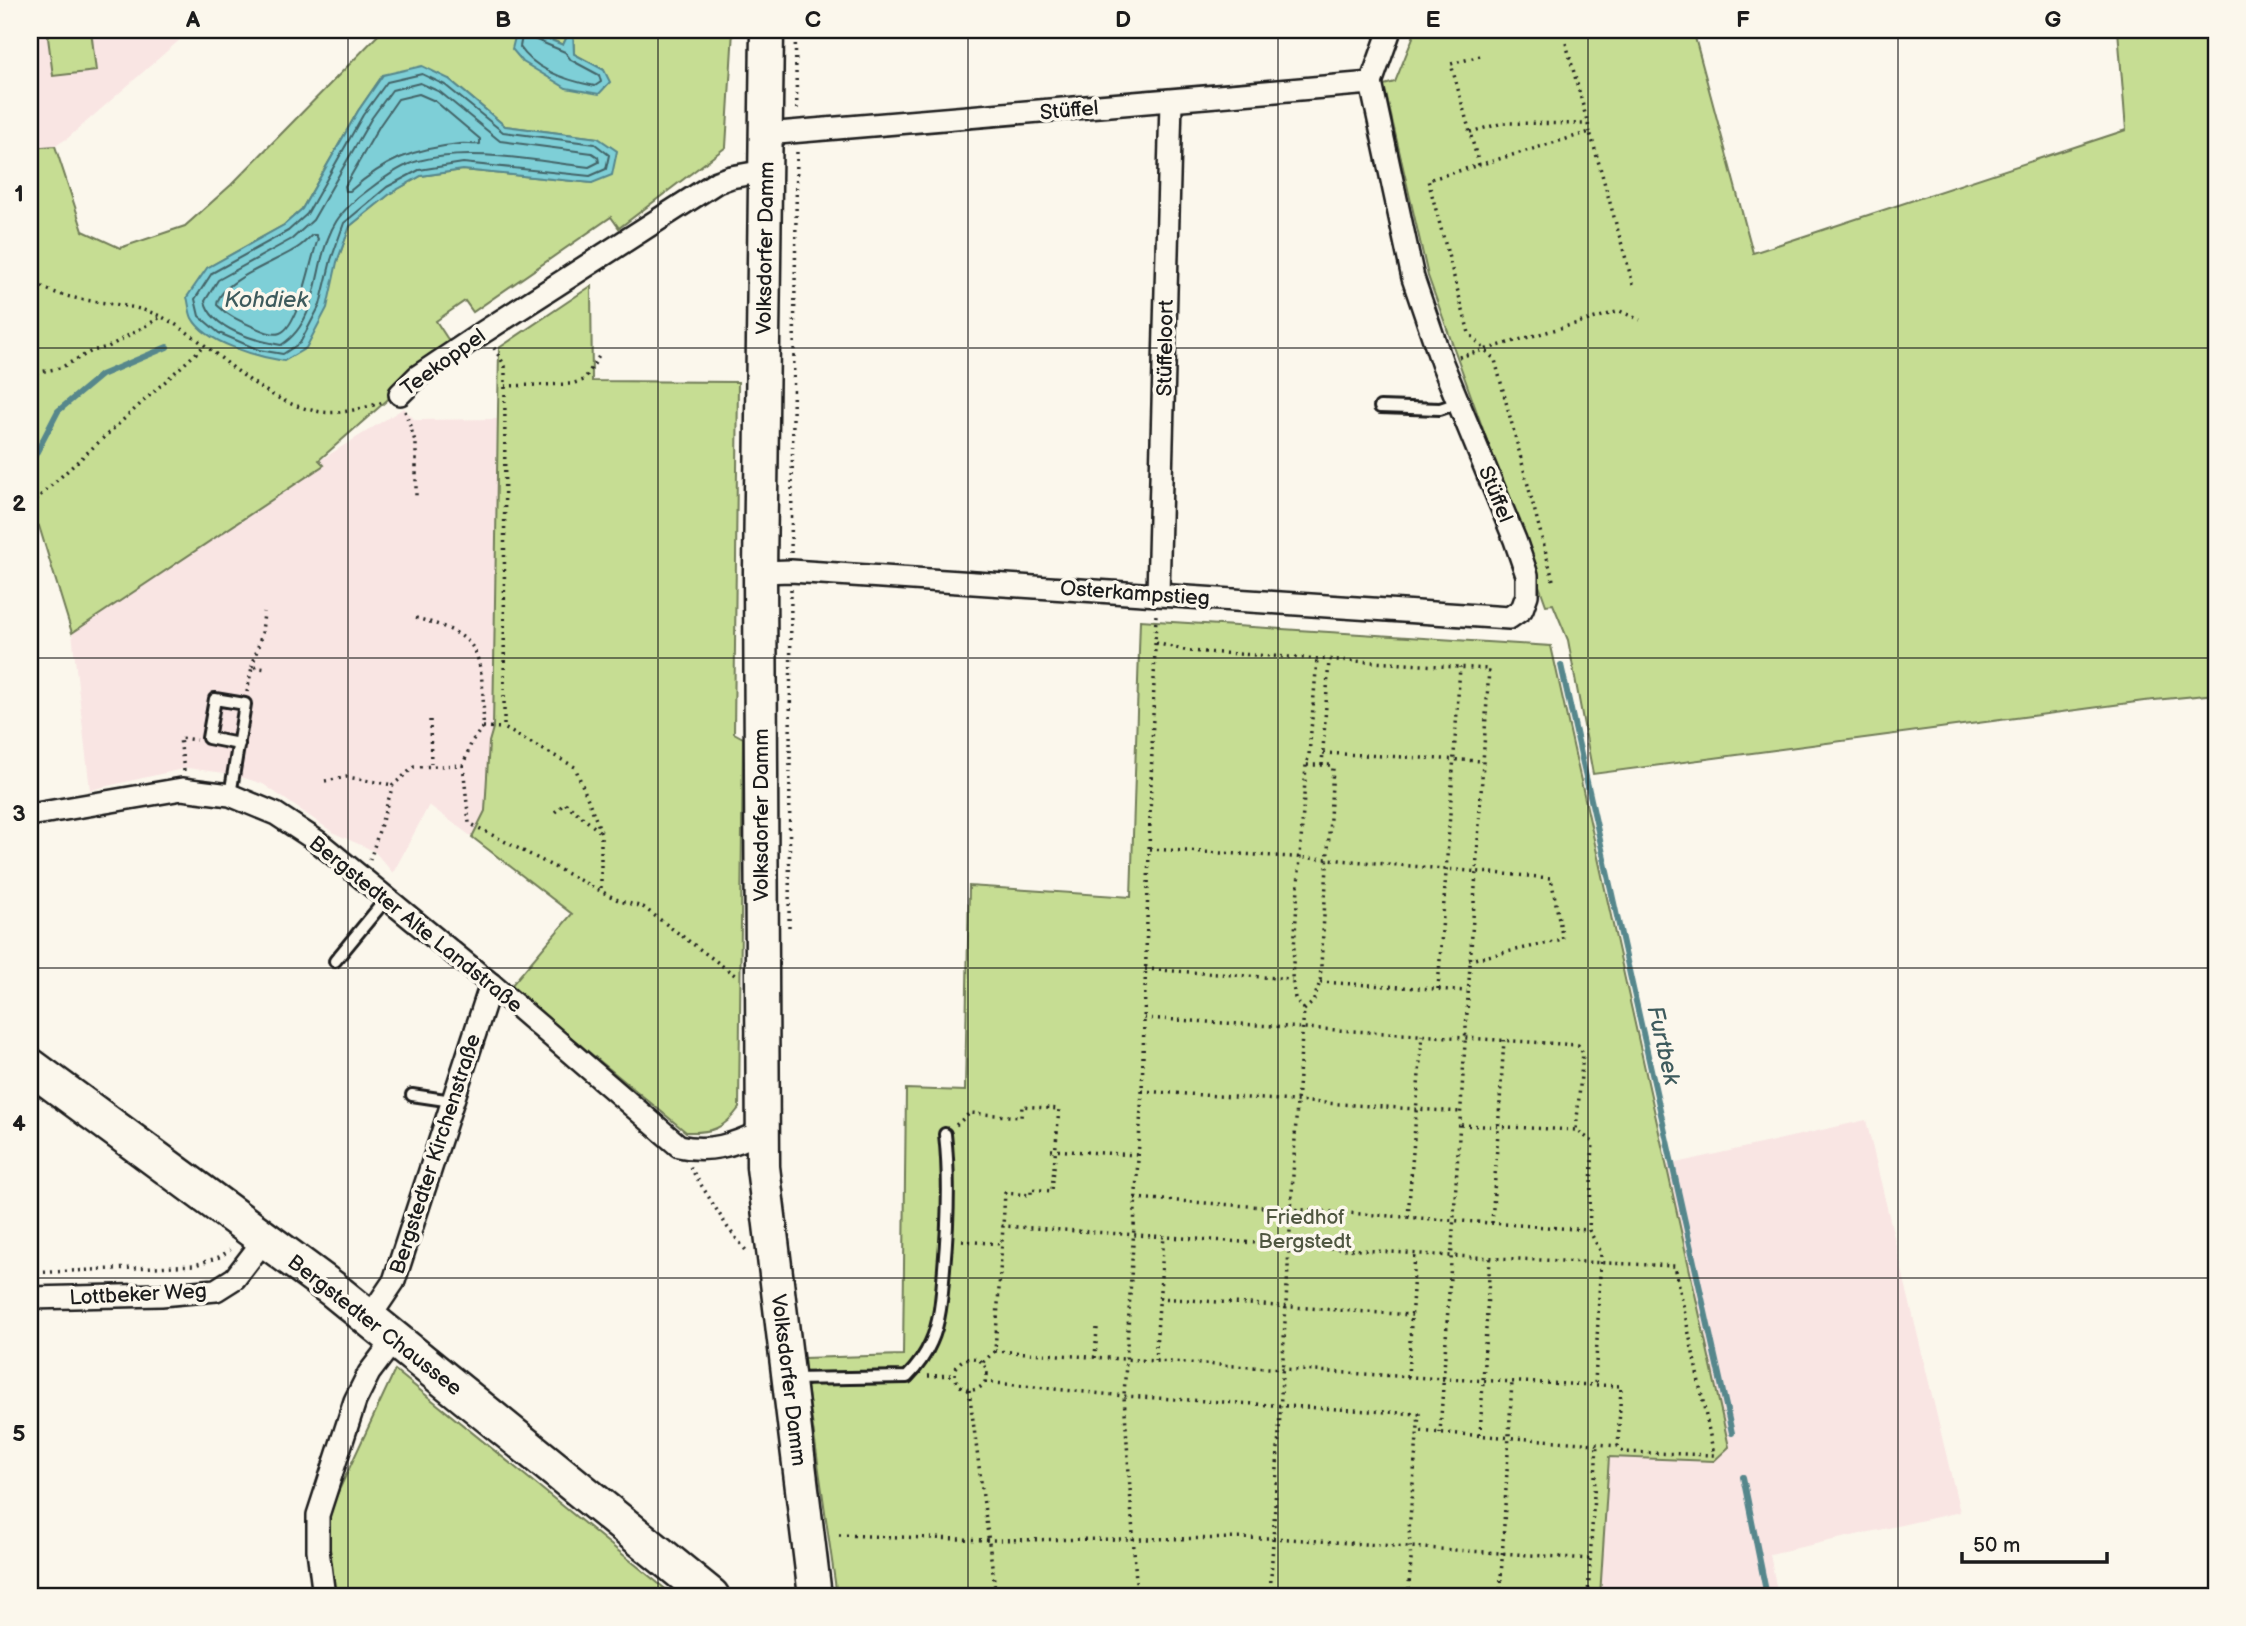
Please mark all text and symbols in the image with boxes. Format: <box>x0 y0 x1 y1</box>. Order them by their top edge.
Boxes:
text: A <box>185 6 201 34</box>
text: B <box>495 6 511 34</box>
text: C <box>805 6 821 34</box>
text: D <box>1115 6 1131 34</box>
text: E <box>1426 6 1441 34</box>
text: F <box>1736 6 1750 34</box>
text: G <box>2045 6 2062 34</box>
street label: Stüffel <box>1039 95 1099 126</box>
street label: Volksdorfer Damm <box>751 161 780 335</box>
text: 1 <box>14 180 24 208</box>
water label: Kohdiek <box>224 286 308 314</box>
street label: Stüffeloort <box>1152 299 1179 397</box>
street label: Teekoppel <box>396 323 491 402</box>
street label: Stüffel <box>1473 462 1518 526</box>
text: 2 <box>12 490 26 518</box>
street label: Osterkampstieg <box>1059 576 1211 611</box>
street label: Volksdorfer Damm <box>749 728 774 902</box>
text: 3 <box>12 800 26 828</box>
street label: Bergstedter Alte Landstraße <box>304 831 527 1018</box>
water label: Furtbek <box>1640 1003 1686 1088</box>
street label: Bergstedter Kirchenstraße <box>385 1031 486 1277</box>
text: 4 <box>12 1110 26 1138</box>
park label: Friedhof Bergstedt <box>1258 1205 1352 1254</box>
street label: Bergstedter Chaussee <box>283 1250 467 1401</box>
street label: Lottbeker Weg <box>69 1278 207 1311</box>
street label: Volksdorfer Damm <box>766 1293 811 1468</box>
text: 5 <box>12 1420 26 1448</box>
scale bar <box>1962 1521 2108 1565</box>
text: 50 m <box>1973 1533 2020 1558</box>

